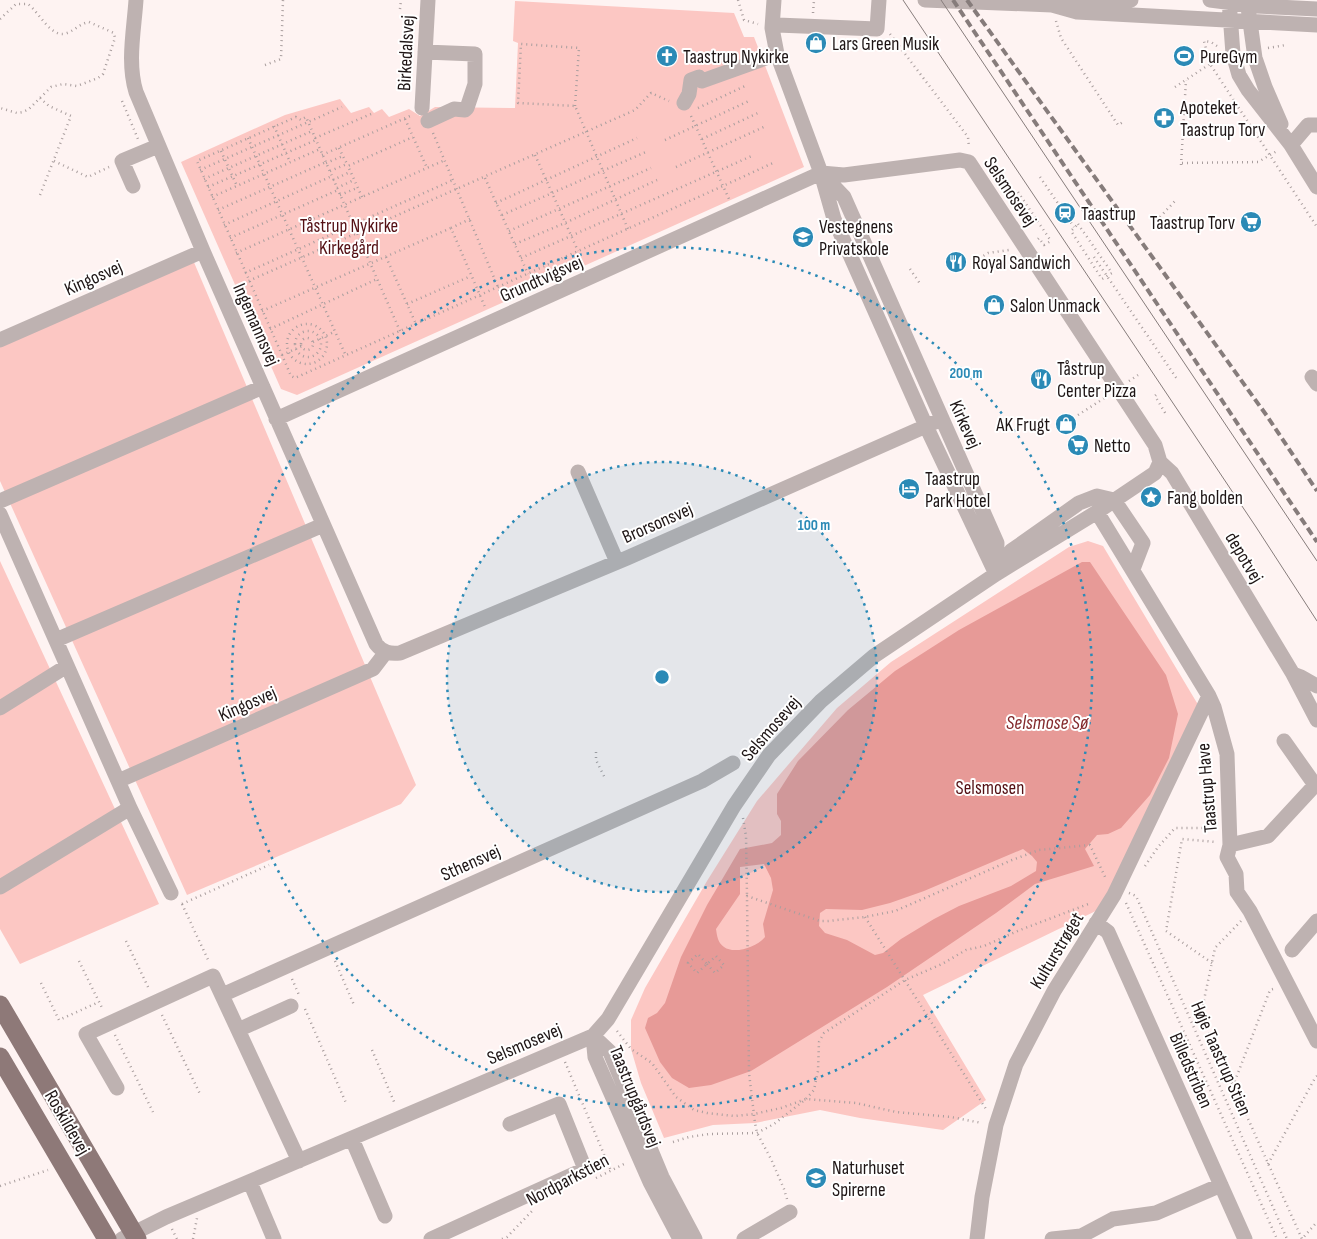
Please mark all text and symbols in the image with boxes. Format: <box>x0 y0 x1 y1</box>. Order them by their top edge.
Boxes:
street label: Birkedalsvej <box>393 15 420 92</box>
shop icon: Lars Green Musik <box>804 31 828 55</box>
place label: Lars Green Musik <box>832 33 940 56</box>
church icon: Taastrup Nykirke <box>655 44 679 68</box>
sports icon: PureGym <box>1172 44 1196 68</box>
place label: Taastrup Nykirke <box>683 46 789 69</box>
place label: PureGym <box>1200 46 1258 69</box>
place label: Apoteket Taastrup Torv <box>1179 97 1265 142</box>
pharmacy icon: Apoteket Taastrup Torv <box>1152 106 1176 130</box>
street label: Selsmosevej <box>978 153 1041 231</box>
station icon: Taastrup <box>1053 201 1077 225</box>
place label: Taastrup <box>1081 203 1136 226</box>
supermarket icon: Taastrup Torv <box>1239 210 1263 234</box>
place label: Taastrup Torv <box>1150 212 1235 235</box>
park label: Tåstrup Nykirke Kirkegård <box>300 215 398 260</box>
place label: Vestegnens Privatskole <box>819 216 893 261</box>
school or university icon: Vestegnens Privatskole <box>791 225 815 249</box>
restaurant icon: Royal Sandwich <box>944 250 968 274</box>
street label: Grundtvigsvej <box>497 251 587 308</box>
place label: Royal Sandwich <box>972 252 1071 275</box>
street label: Kingosvej <box>61 256 126 301</box>
street label: Ingemannsvej <box>227 280 284 369</box>
shop icon: Salon Unmack <box>982 293 1006 317</box>
place label: Salon Unmack <box>1010 295 1101 318</box>
place label: Tåstrup Center Pizza <box>1057 358 1136 403</box>
text: 200 m <box>949 364 983 383</box>
restaurant icon: Tåstrup Center Pizza <box>1029 367 1053 391</box>
street label: Kirkevej <box>944 397 985 452</box>
shop icon: AK Frugt <box>1054 412 1078 436</box>
place label: AK Frugt <box>995 414 1050 437</box>
supermarket icon: Netto <box>1066 433 1090 457</box>
place label: Netto <box>1094 435 1131 458</box>
place label: Taastrup Park Hotel <box>925 468 990 513</box>
hotel icon: Taastrup Park Hotel <box>897 477 921 501</box>
place icon: Fang bolden <box>1139 485 1163 509</box>
place label: Fang bolden <box>1167 487 1243 510</box>
street label: Brorsonsvej <box>619 498 696 549</box>
text: 100 m <box>798 516 830 535</box>
street label: depotvej <box>1220 528 1268 587</box>
centre of rings <box>653 668 671 686</box>
street label: Kingosvej <box>215 682 280 727</box>
street label: Selsmosevej <box>737 692 806 766</box>
water label: Selsmose Sø <box>1006 711 1089 735</box>
street label: Taastrup Have <box>1192 742 1223 834</box>
park label: Selsmosen <box>956 777 1024 800</box>
street label: Sthensvej <box>437 840 504 887</box>
street label: Kulturstrøget <box>1025 908 1089 993</box>
street label: Høje Taastrup Stien <box>1185 998 1256 1119</box>
street label: Selsmosevej <box>484 1018 565 1070</box>
street label: Billedstriben <box>1164 1029 1217 1112</box>
street label: Taastrupgårdsvej <box>604 1042 665 1151</box>
street label: Roskildevej <box>39 1086 94 1159</box>
street label: Nordparkstien <box>522 1149 613 1212</box>
place label: Naturhuset Spirerne <box>832 1157 905 1202</box>
school or university icon: Naturhuset Spirerne <box>804 1166 828 1190</box>

